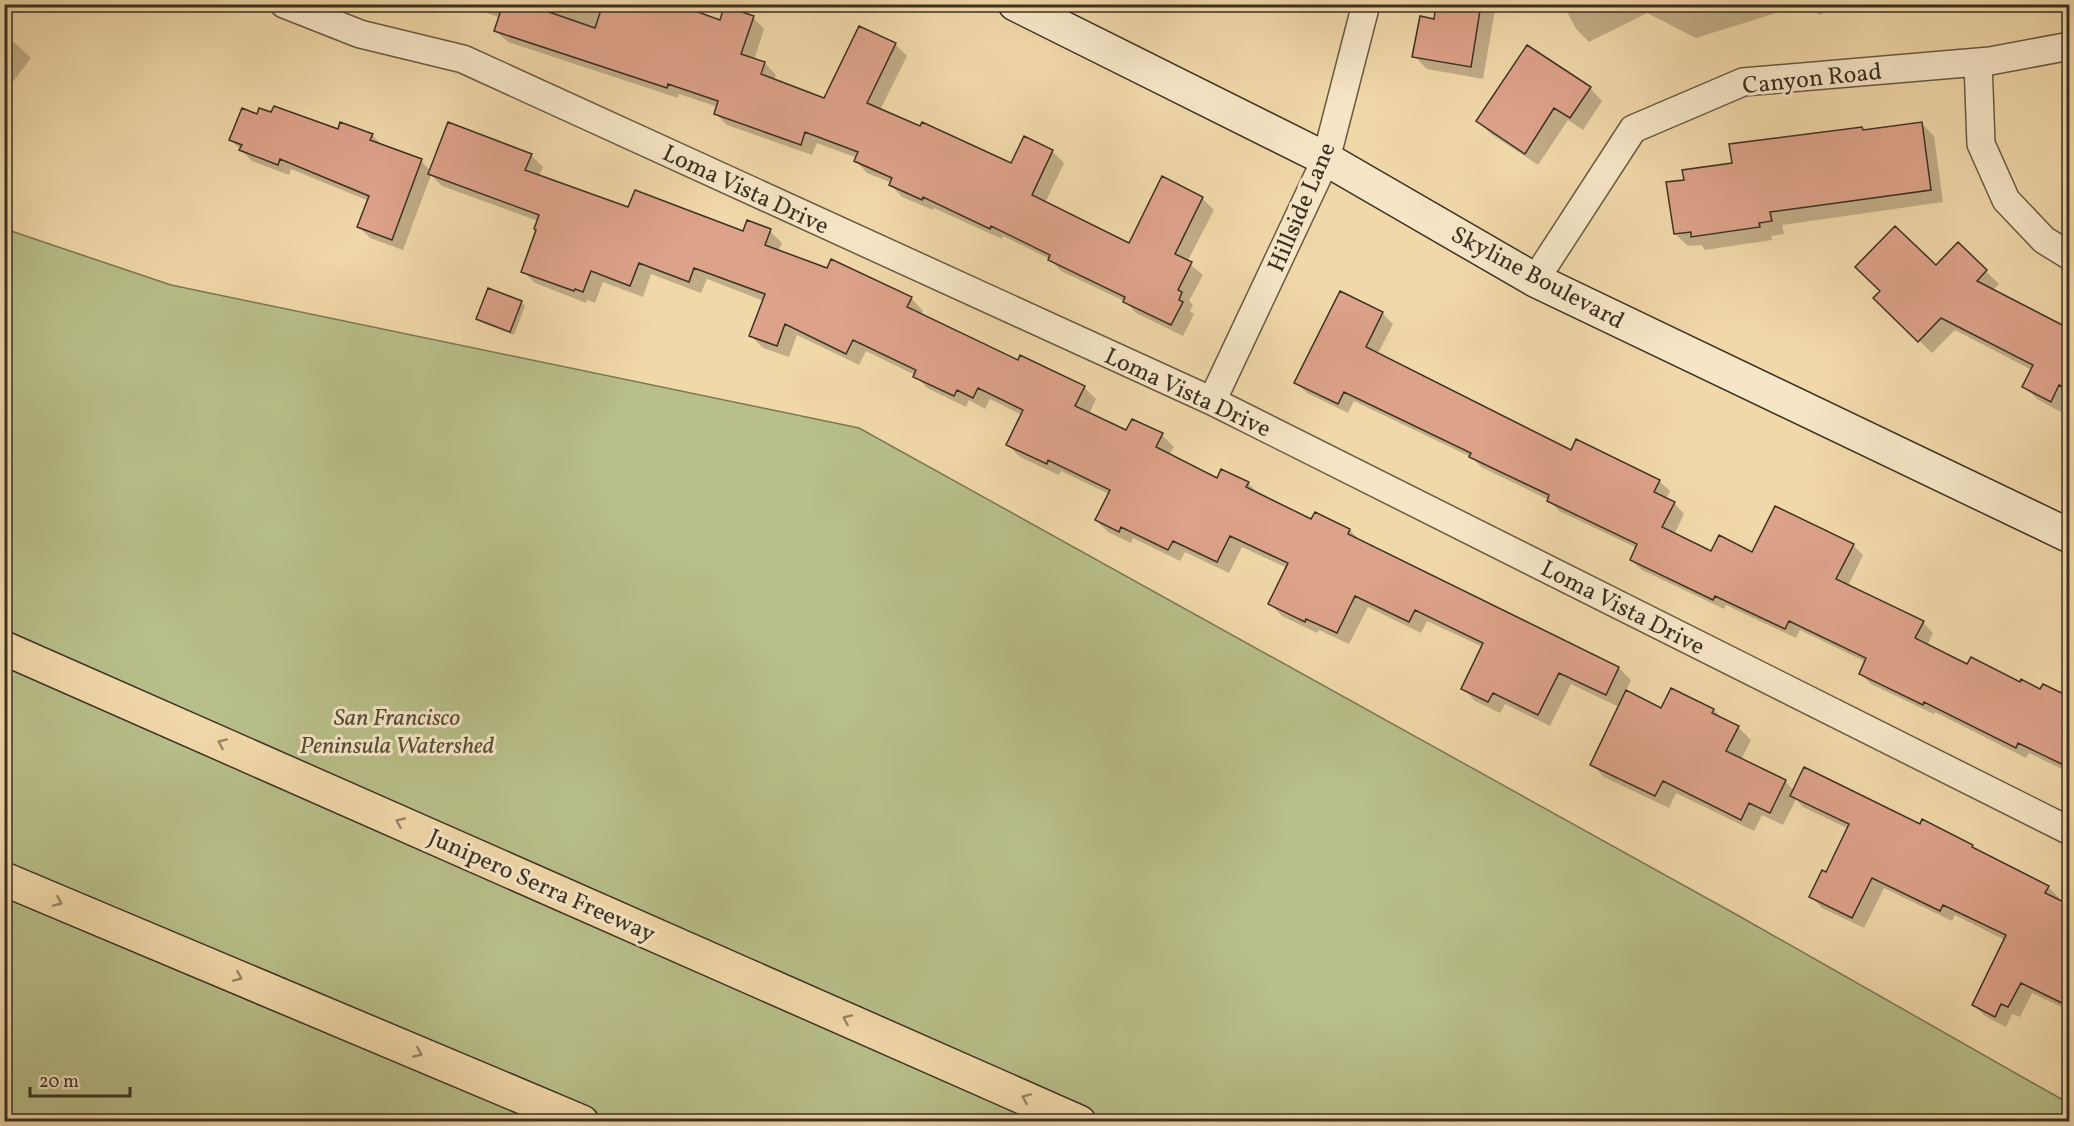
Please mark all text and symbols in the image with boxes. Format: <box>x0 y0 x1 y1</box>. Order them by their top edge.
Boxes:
street label: Canyon Road <box>1741 56 1884 104</box>
street label: Loma Vista Drive <box>656 137 834 244</box>
street label: Hillside Lane <box>1260 138 1345 278</box>
street label: Skyline Boulevard <box>1444 219 1630 339</box>
street label: Loma Vista Drive <box>1098 340 1276 447</box>
street label: Loma Vista Drive <box>1534 553 1710 665</box>
park label: San Francisco Peninsula Watershed <box>300 702 495 764</box>
one-way arrow <box>217 738 228 750</box>
one-way arrow <box>395 817 406 829</box>
street label: Junipero Serra Freeway <box>422 821 660 952</box>
one-way arrow <box>52 895 63 907</box>
one-way arrow <box>232 970 243 982</box>
one-way arrow <box>843 1014 854 1026</box>
one-way arrow <box>412 1046 423 1058</box>
scale bar <box>30 1060 130 1098</box>
text: 20 m <box>39 1070 79 1095</box>
one-way arrow <box>1021 1093 1032 1105</box>

